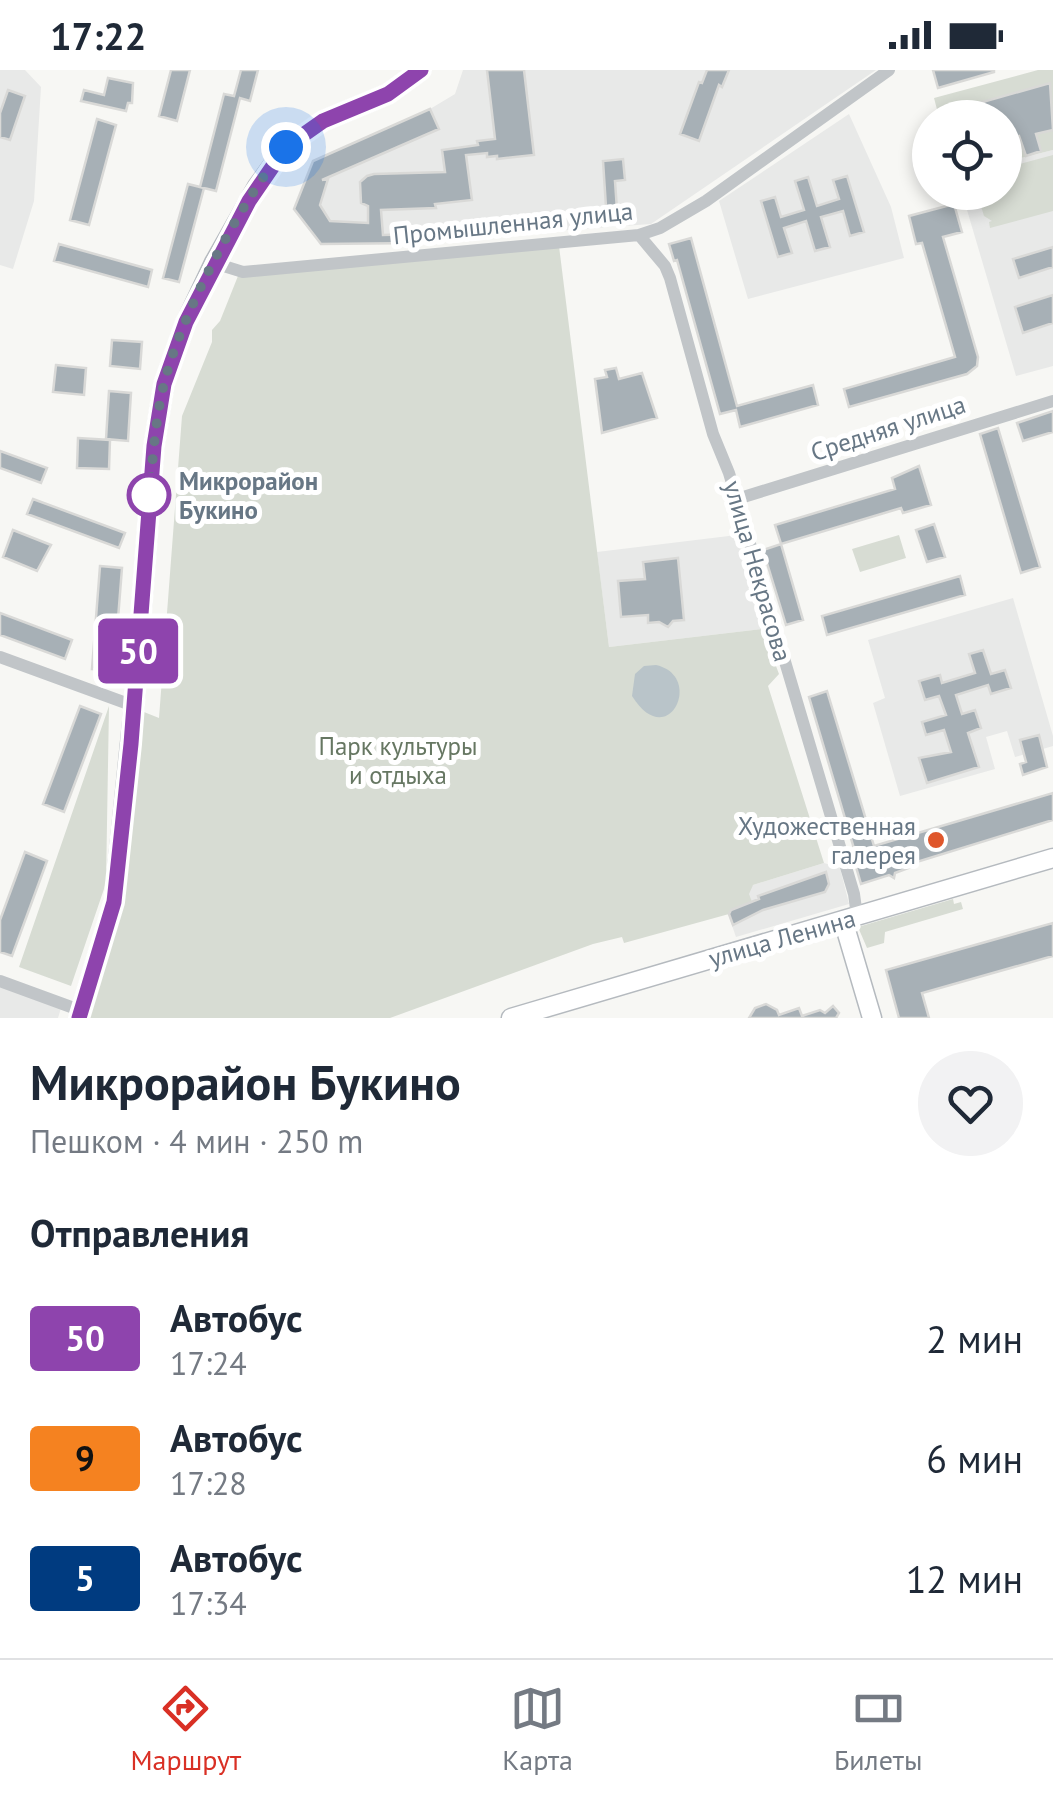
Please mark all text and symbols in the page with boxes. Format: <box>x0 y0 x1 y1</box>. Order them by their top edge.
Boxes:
text: 17:22 <box>50 11 146 60</box>
map controls <box>912 100 1022 210</box>
button: locate <box>912 100 1022 210</box>
your location <box>261 122 311 172</box>
street label: Промышленная улица <box>391 194 635 252</box>
street label: Средняя улица <box>806 388 970 468</box>
place label: Микрорайон Букино <box>179 465 318 526</box>
marker: Микрорайон Букино <box>128 474 170 516</box>
street label: улица Некрасова <box>717 477 799 665</box>
line badge: 50 <box>93 618 183 684</box>
text: 50 <box>118 628 158 674</box>
park label: Парк культуры и отдыха <box>318 730 478 791</box>
place label: Художественная галерея <box>738 810 916 871</box>
marker: Художественная галерея <box>925 829 947 851</box>
street label: улица Ленина <box>705 902 859 974</box>
text: Микрорайон Букино <box>30 1051 461 1113</box>
button: heart <box>918 1051 1023 1156</box>
text: Пешком · 4 мин · 250 m <box>30 1120 363 1162</box>
text: Отправления <box>30 1208 250 1257</box>
text: Автобус <box>170 1293 303 1342</box>
text: 2 мин <box>926 1314 1023 1363</box>
text: 50 <box>65 1315 105 1361</box>
text: 17:24 <box>170 1342 247 1384</box>
text: Автобус <box>170 1413 303 1462</box>
text: 6 мин <box>926 1434 1023 1483</box>
text: 9 <box>75 1435 95 1481</box>
text: 17:28 <box>170 1462 247 1504</box>
text: Автобус <box>170 1533 303 1582</box>
text: 12 мин <box>906 1554 1023 1603</box>
text: 5 <box>75 1555 95 1601</box>
text: 17:34 <box>170 1582 247 1624</box>
tab: Маршрут <box>130 1681 241 1778</box>
tab: Карта <box>502 1681 573 1778</box>
tab: Билеты <box>834 1681 923 1778</box>

